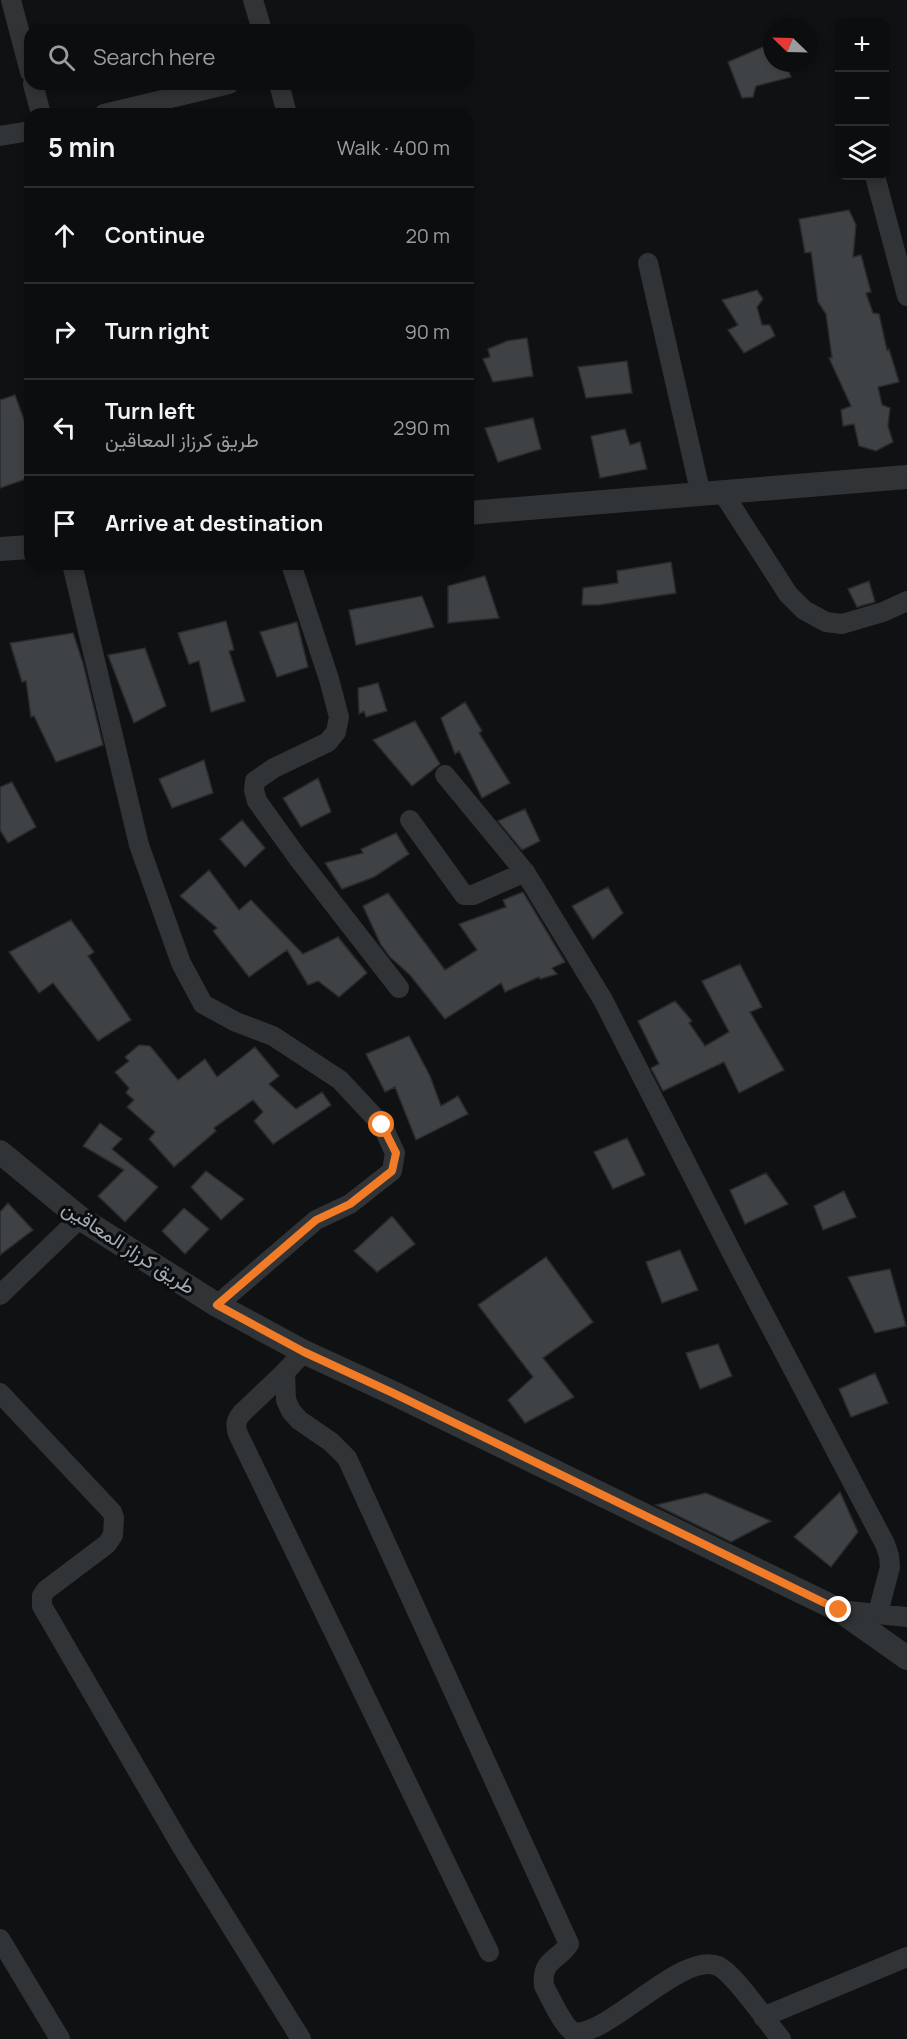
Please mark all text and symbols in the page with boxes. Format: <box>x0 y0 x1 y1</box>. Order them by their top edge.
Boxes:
north arrow <box>763 18 817 72</box>
map controls <box>835 18 889 180</box>
button: + <box>835 18 889 72</box>
search box <box>24 24 474 90</box>
icon: search <box>45 41 78 74</box>
text: Search here <box>93 42 215 72</box>
button: − <box>835 72 889 126</box>
button: layers <box>835 126 889 180</box>
text: 5 min <box>48 129 115 165</box>
text: Walk · 400 m <box>337 134 450 161</box>
icon: ahead <box>48 219 81 252</box>
text: Continue <box>105 220 205 250</box>
text: 20 m <box>405 222 450 249</box>
icon: right <box>48 315 81 348</box>
text: Turn right <box>105 316 210 346</box>
text: 90 m <box>404 318 450 345</box>
text: Turn left <box>105 396 195 426</box>
icon: left <box>48 411 81 444</box>
text: 290 m <box>393 414 450 441</box>
text: طريق كرزاز المعاقين <box>105 426 259 453</box>
icon: arrive <box>48 507 81 540</box>
text: Arrive at destination <box>105 508 323 538</box>
route start <box>368 1111 394 1137</box>
street label: طريق كرزاز المعاقين <box>57 1194 201 1300</box>
route end <box>825 1596 851 1622</box>

